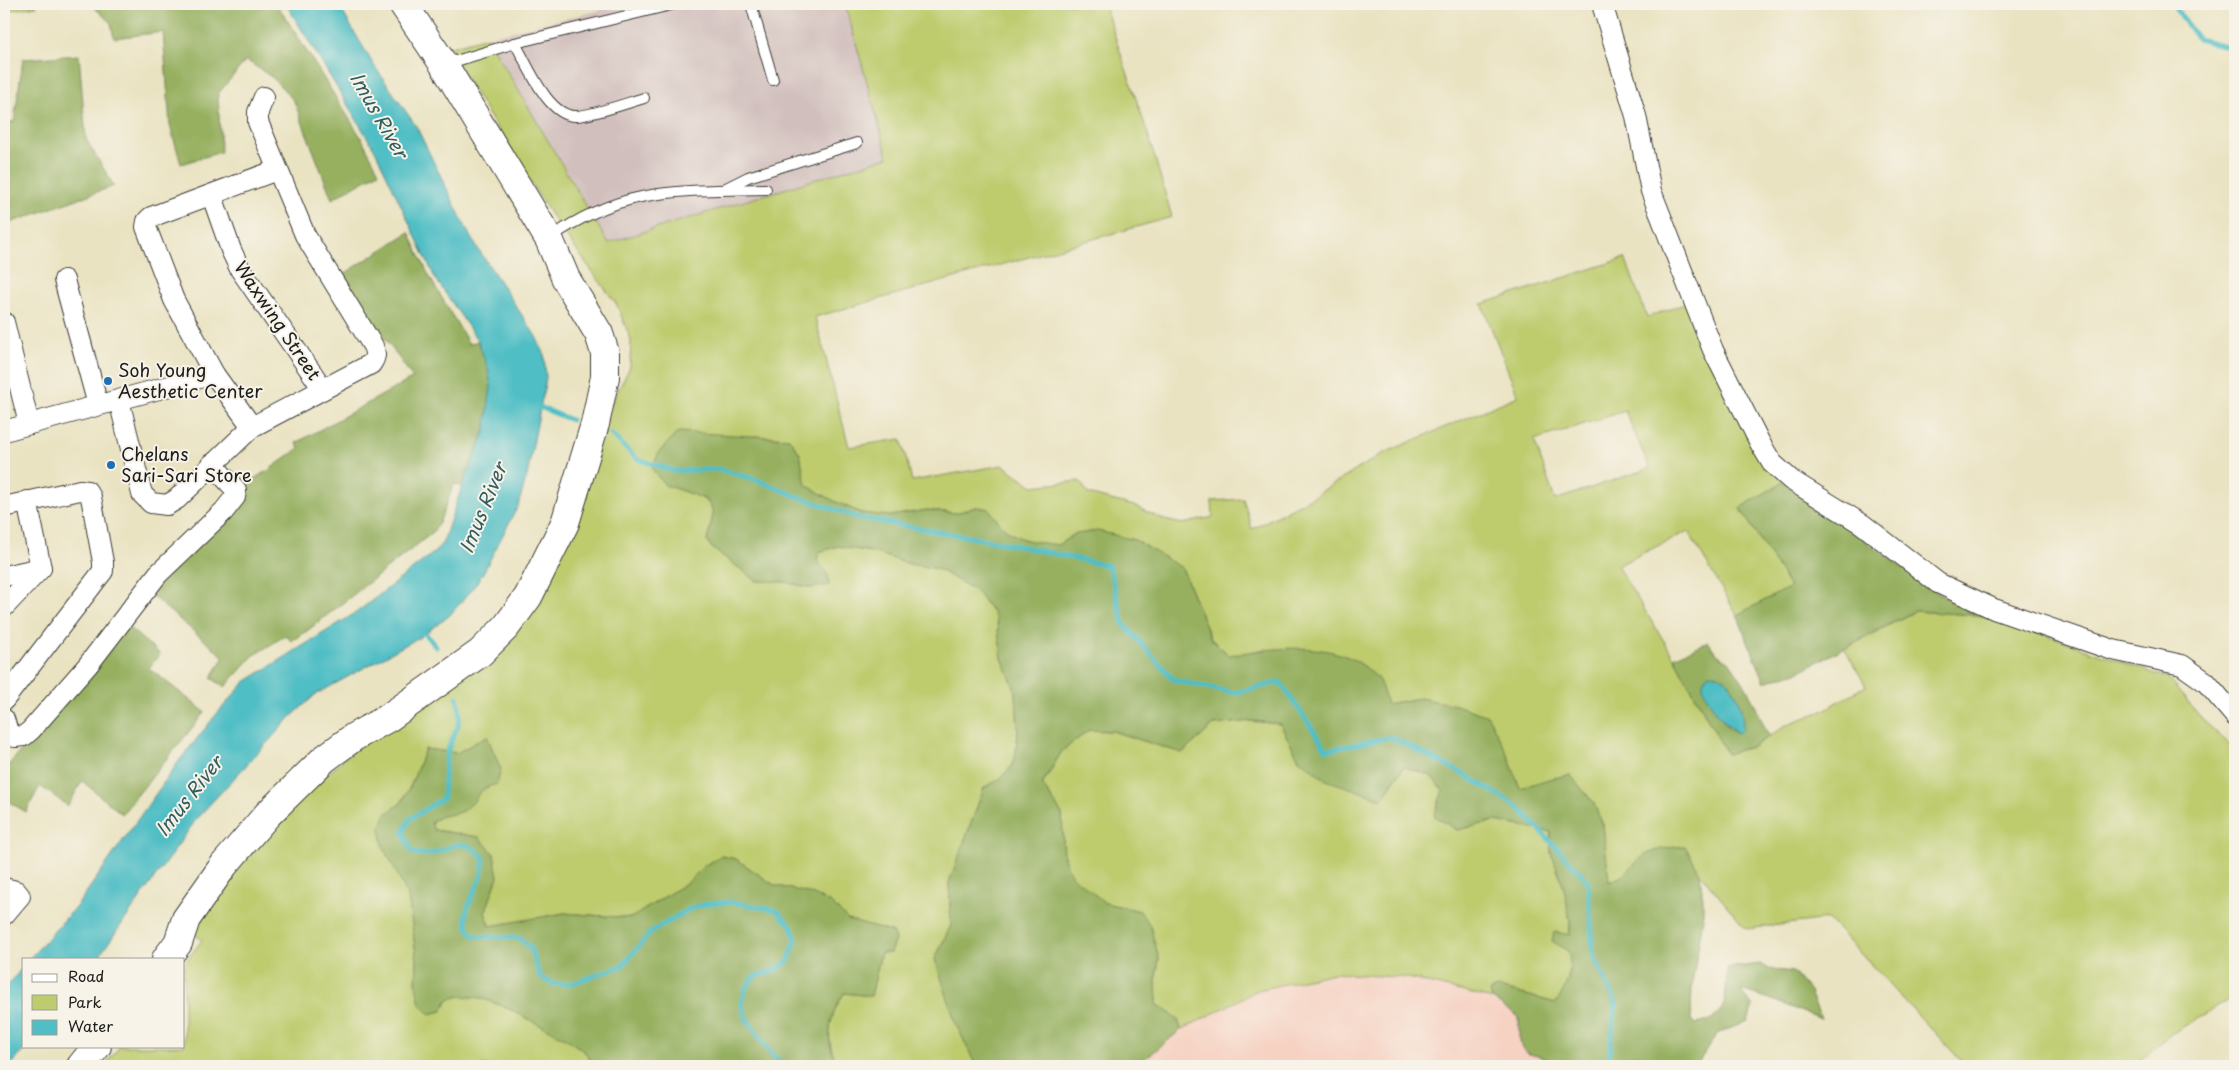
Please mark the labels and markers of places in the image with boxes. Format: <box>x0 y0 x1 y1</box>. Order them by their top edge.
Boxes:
place label: Soh Young Aesthetic Center <box>118 356 263 404</box>
marker: Soh Young Aesthetic Center <box>102 375 114 387</box>
place label: Chelans Sari-Sari Store <box>121 440 252 488</box>
marker: Chelans Sari-Sari Store <box>105 459 117 471</box>

